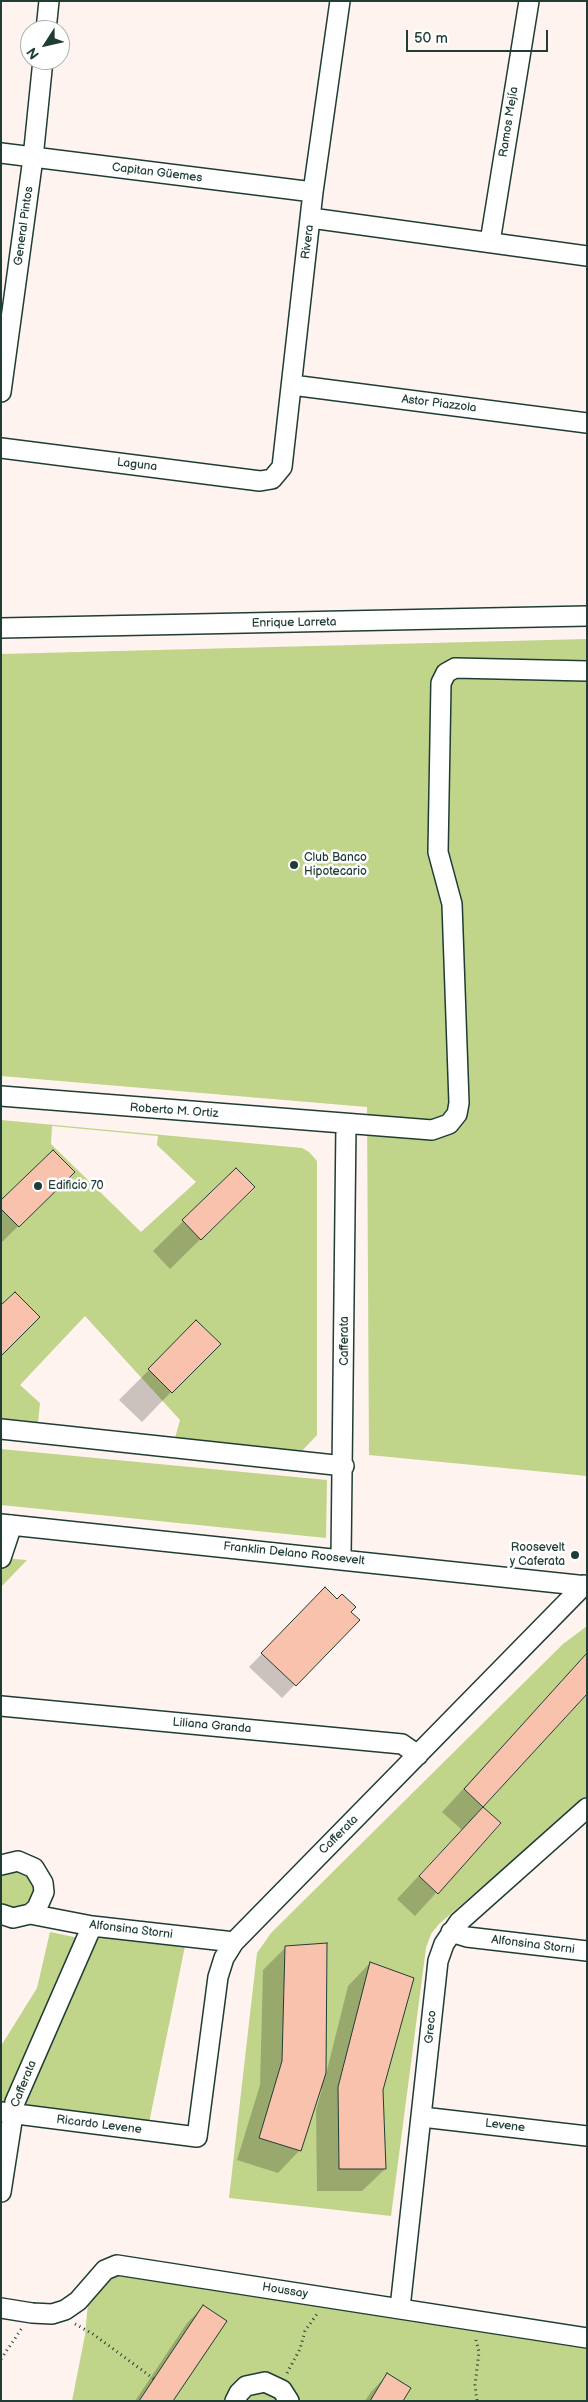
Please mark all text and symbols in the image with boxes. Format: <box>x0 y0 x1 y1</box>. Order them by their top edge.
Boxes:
north arrow <box>20 20 70 70</box>
scale bar <box>408 20 550 52</box>
text: 50 m <box>414 29 448 48</box>
text: N <box>23 44 43 63</box>
street label: Ramos Mejía <box>496 86 522 158</box>
street label: Capitan Güemes <box>111 160 203 186</box>
street label: General Pintos <box>11 185 37 267</box>
street label: Rivera <box>299 224 317 260</box>
street label: Astor Piazzola <box>401 392 477 416</box>
street label: Laguna <box>116 455 158 475</box>
street label: Enrique Larreta <box>251 615 337 631</box>
place label: Club Banco Hipotecario <box>304 851 367 879</box>
marker: Club Banco Hipotecario <box>288 859 300 871</box>
street label: Roberto M. Ortiz <box>129 1101 219 1121</box>
place label: Edificio 70 <box>48 1179 104 1193</box>
marker: Edificio 70 <box>32 1180 44 1192</box>
street label: Cafferata <box>338 1316 352 1366</box>
street label: Franklin Delano Roosevelt <box>222 1539 366 1569</box>
place label: Roosevelt y Caferata <box>510 1541 565 1569</box>
marker: Roosevelt y Caferata <box>569 1549 581 1561</box>
street label: Liliana Granda <box>172 1715 252 1737</box>
street label: Cafferata <box>316 1812 362 1858</box>
street label: Alfonsina Storni <box>89 1918 173 1942</box>
street label: Alfonsina Storni <box>491 1933 575 1957</box>
street label: Greco <box>422 2010 440 2044</box>
street label: Cafferata <box>8 2058 40 2110</box>
street label: Ricardo Levene <box>56 2113 142 2137</box>
street label: Levene <box>484 2116 526 2136</box>
street label: Houssay <box>261 2280 309 2302</box>

